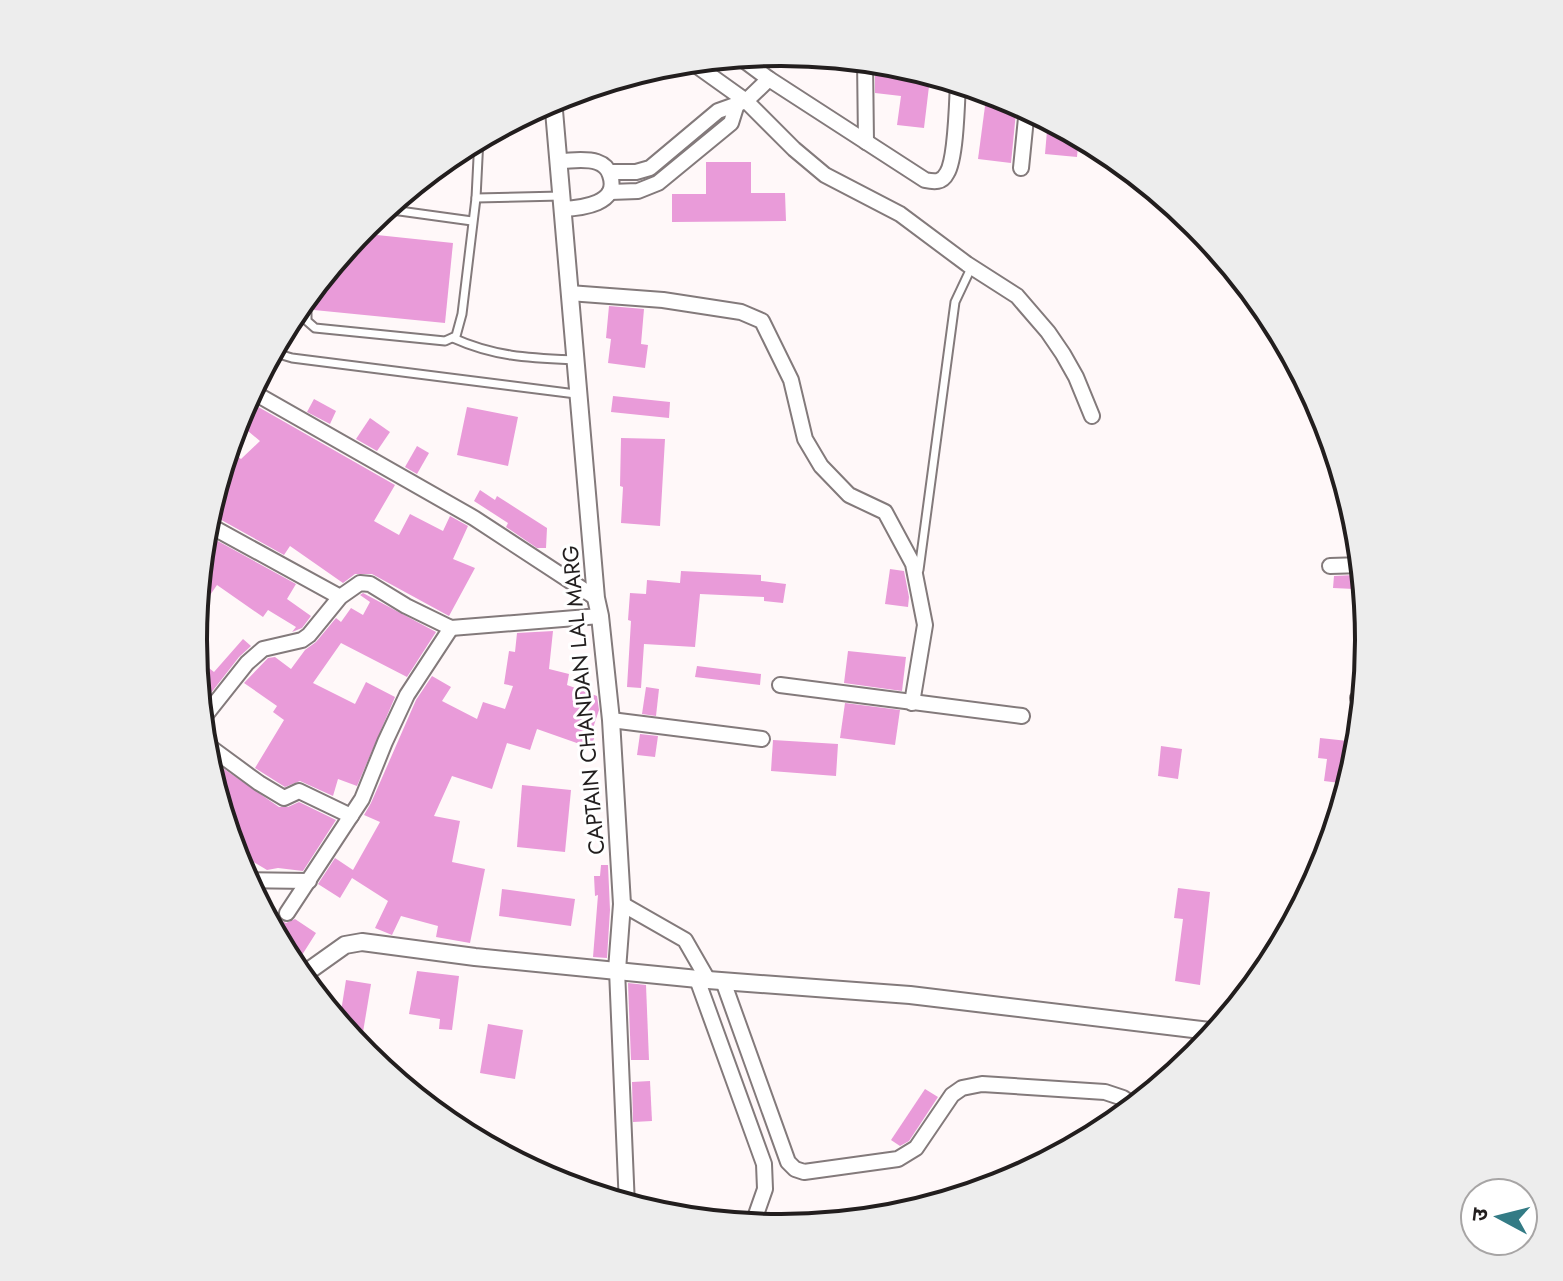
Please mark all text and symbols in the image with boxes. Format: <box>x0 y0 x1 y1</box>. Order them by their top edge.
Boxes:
street label: CAPTAIN CHANDAN LAL MARG <box>554 544 612 856</box>
north arrow <box>1459 1177 1539 1257</box>
text: उ <box>1462 1205 1496 1223</box>

